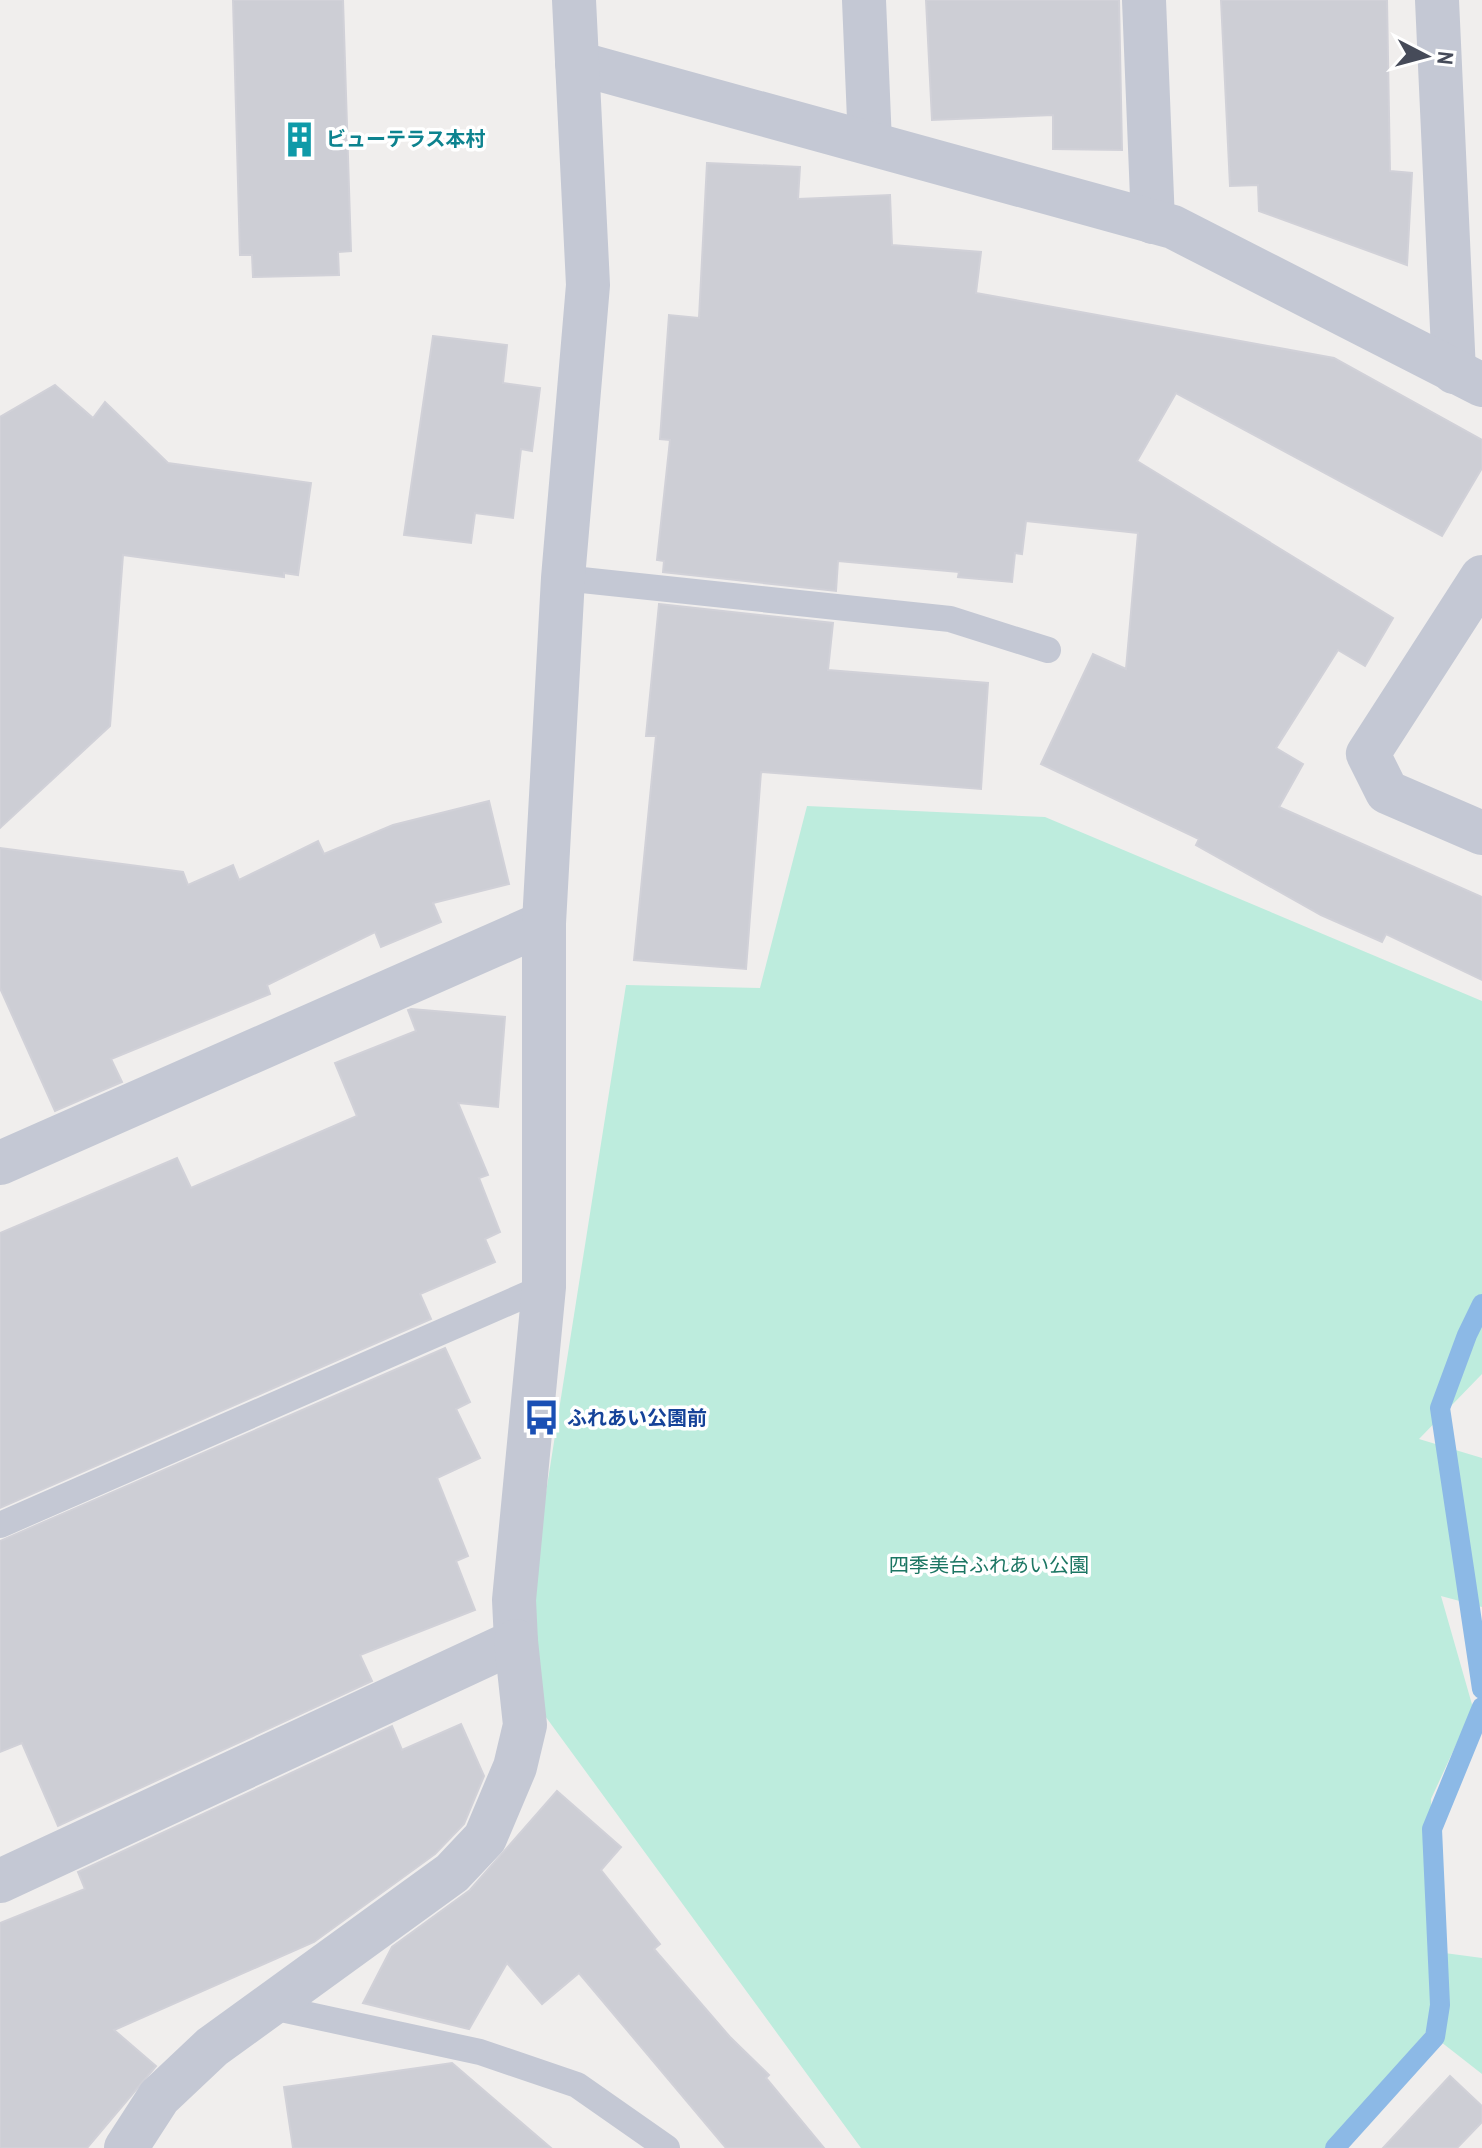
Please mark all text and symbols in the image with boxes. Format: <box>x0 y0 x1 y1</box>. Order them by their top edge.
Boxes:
north arrow <box>1386 16 1466 96</box>
text: N <box>1430 50 1461 66</box>
building icon: ビューテラス本村 <box>281 120 319 158</box>
place label: ビューテラス本村 <box>326 125 486 152</box>
bus stop icon: ふれあい公園前 <box>522 1399 560 1437</box>
place label: ふれあい公園前 <box>567 1404 707 1431</box>
park label: 四季美台ふれあい公園 <box>889 1551 1089 1578</box>

